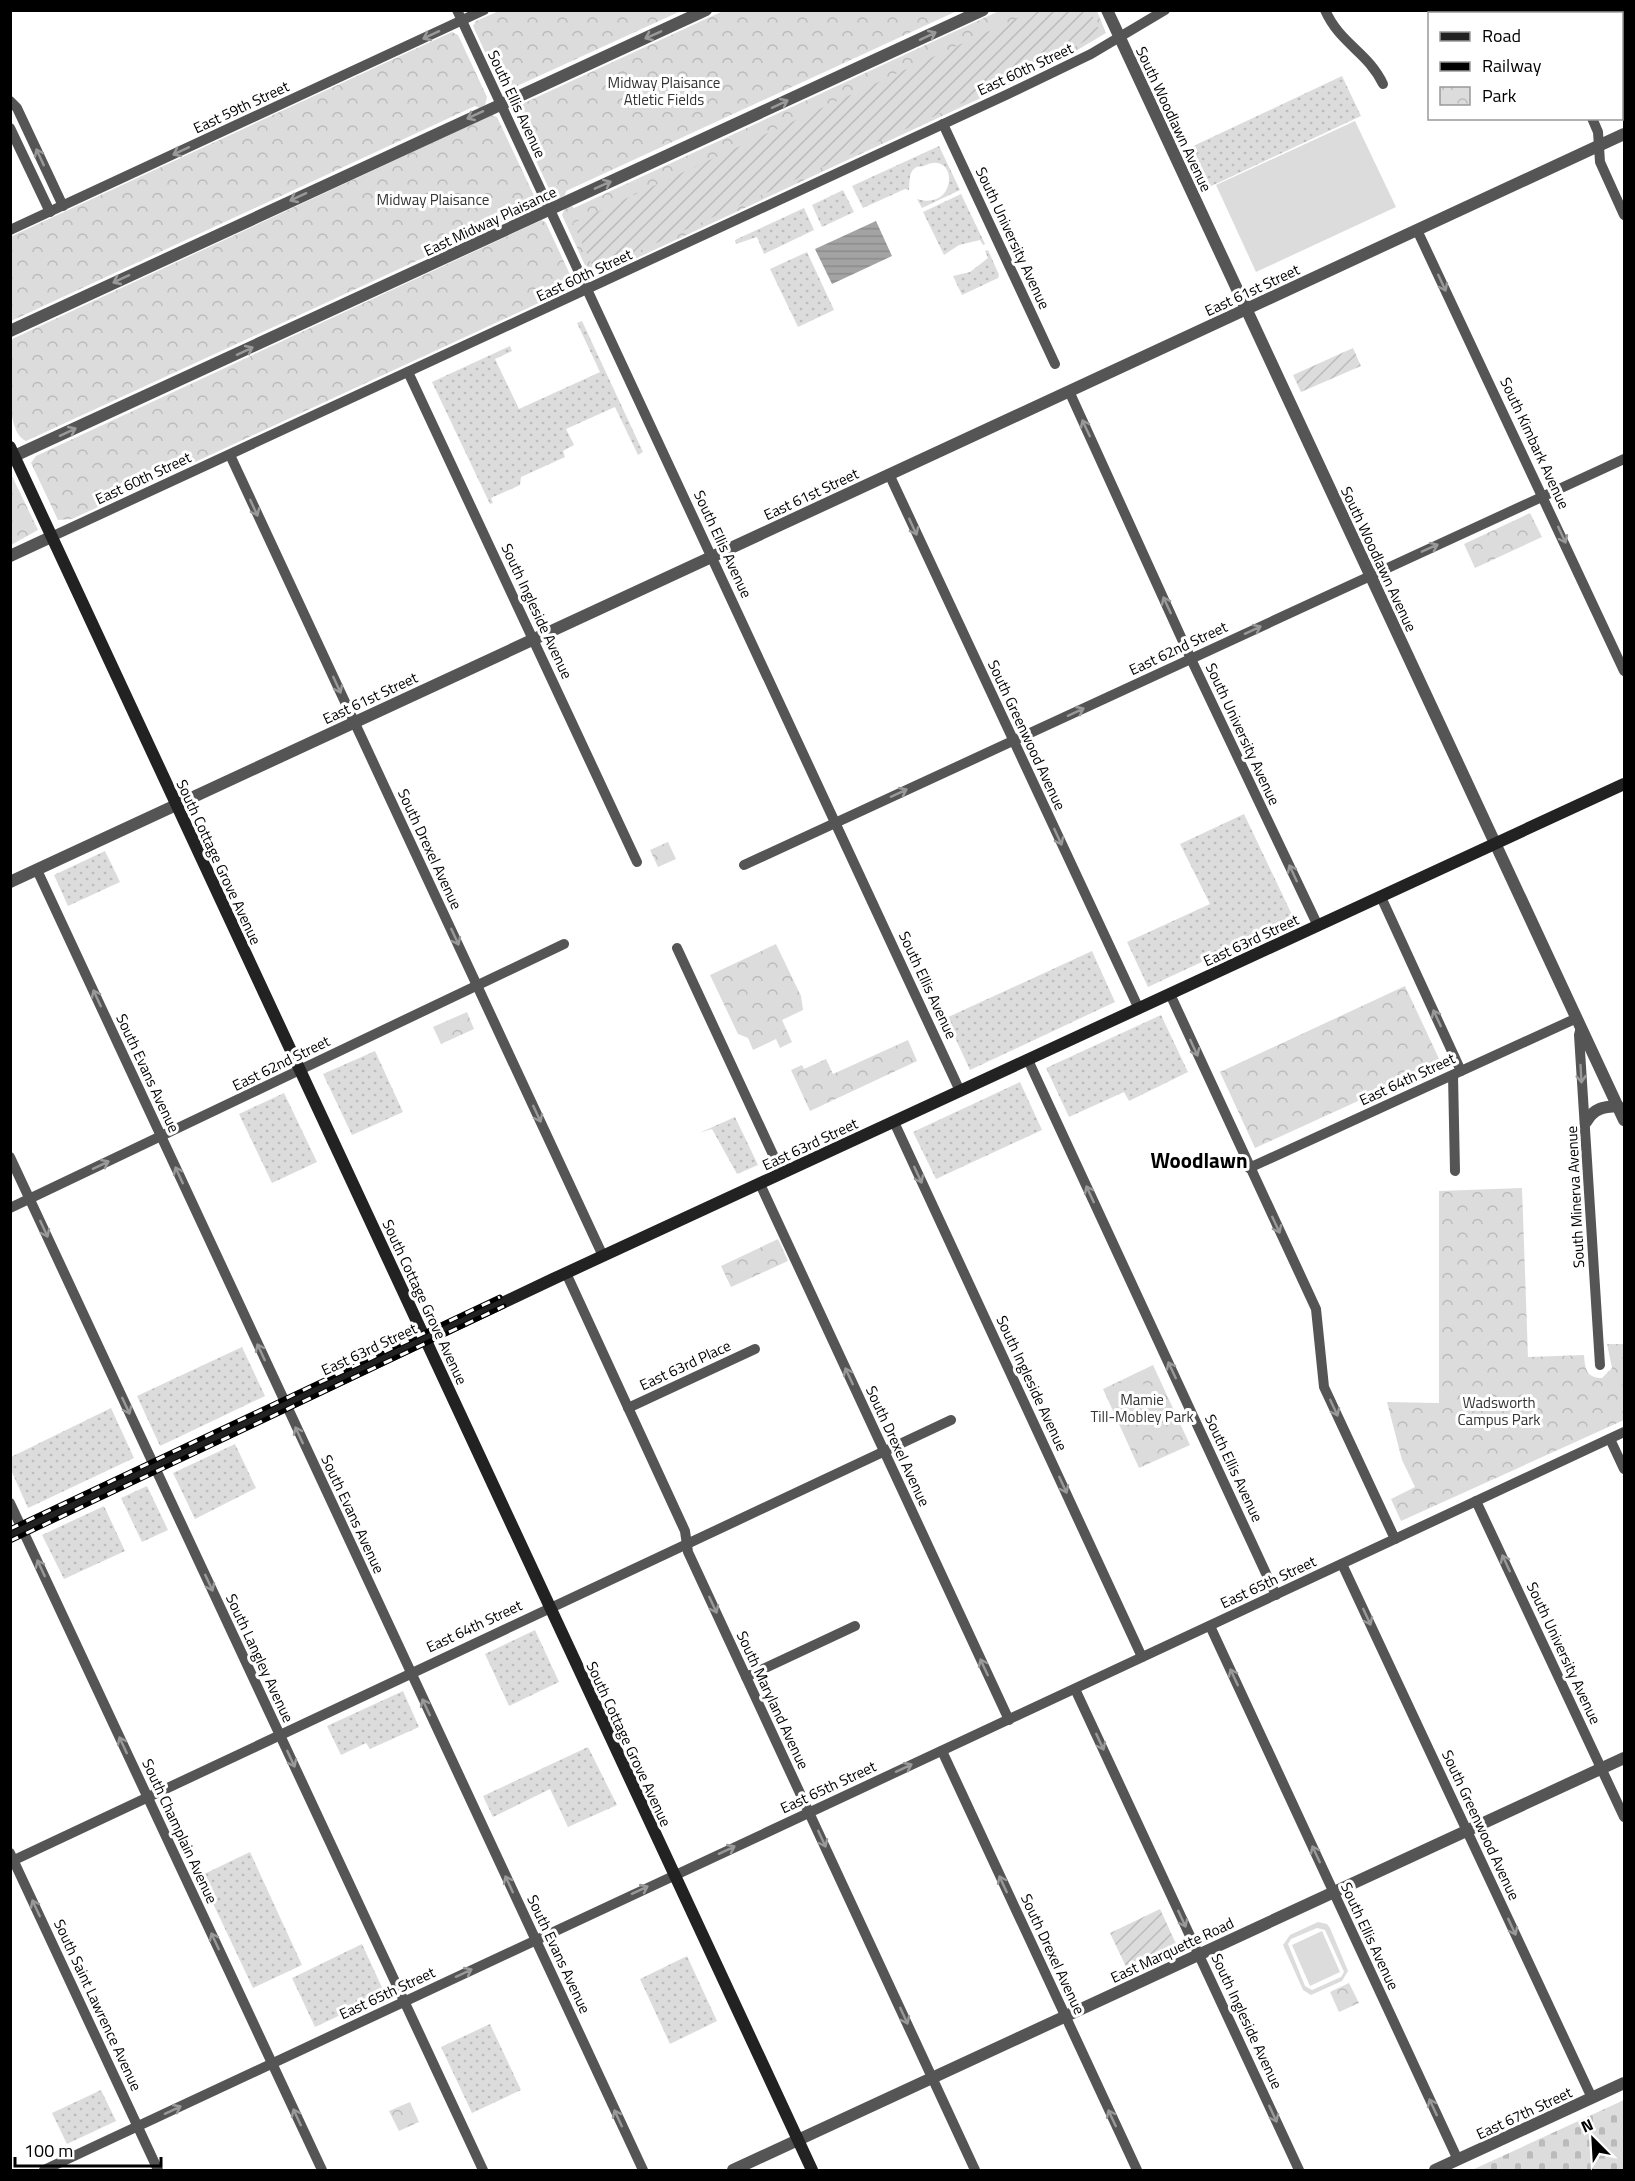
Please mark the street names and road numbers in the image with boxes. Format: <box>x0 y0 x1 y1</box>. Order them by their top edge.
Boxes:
street label: East 60th Street <box>973 36 1077 101</box>
street label: South Woodlawn Avenue <box>1130 42 1218 196</box>
street label: South Ellis Avenue <box>482 46 552 162</box>
street label: East 59th Street <box>189 74 293 139</box>
street label: South University Avenue <box>970 163 1056 313</box>
street label: East Midway Plaisance <box>420 180 560 262</box>
street label: East 60th Street <box>532 242 636 307</box>
street label: East 61st Street <box>1201 258 1304 322</box>
street label: South Kimbark Avenue <box>1494 373 1576 513</box>
street label: East 60th Street <box>91 445 195 510</box>
street label: East 61st Street <box>760 462 863 526</box>
street label: South Woodlawn Avenue <box>1335 482 1423 636</box>
street label: South Ellis Avenue <box>688 486 758 602</box>
street label: South Ingleside Avenue <box>495 539 579 683</box>
street label: East 62nd Street <box>1125 615 1232 681</box>
street label: South Greenwood Avenue <box>982 656 1072 814</box>
street label: South University Avenue <box>1200 659 1286 809</box>
street label: East 61st Street <box>319 666 422 730</box>
street label: South Cottage Grove Avenue <box>171 776 267 948</box>
street label: South Drexel Avenue <box>392 785 468 913</box>
street label: East 63rd Street <box>1199 907 1303 972</box>
street label: South Ellis Avenue <box>893 927 963 1043</box>
street label: South Evans Avenue <box>110 1010 186 1136</box>
street label: East 62nd Street <box>228 1029 334 1097</box>
street label: East 64th Street <box>1355 1046 1459 1111</box>
street label: East 63rd Street <box>758 1111 862 1176</box>
street label: South Minerva Avenue <box>1560 1125 1590 1269</box>
street label: South Cottage Grove Avenue <box>377 1216 473 1388</box>
street label: South Ingleside Avenue <box>990 1311 1074 1455</box>
street label: East 63rd Street <box>317 1316 421 1381</box>
street label: East 63rd Place <box>636 1334 734 1396</box>
street label: South Drexel Avenue <box>860 1382 936 1510</box>
street label: South Ellis Avenue <box>1199 1410 1269 1526</box>
street label: South Evans Avenue <box>315 1451 391 1577</box>
street label: East 65th Street <box>1216 1549 1320 1614</box>
street label: South University Avenue <box>1521 1578 1607 1728</box>
street label: South Langley Avenue <box>220 1590 300 1726</box>
street label: East 64th Street <box>422 1593 526 1658</box>
street label: South Maryland Avenue <box>731 1627 815 1773</box>
street label: South Cottage Grove Avenue <box>581 1658 677 1830</box>
street label: South Greenwood Avenue <box>1436 1746 1526 1904</box>
street label: East 65th Street <box>776 1754 880 1819</box>
street label: South Champlain Avenue <box>136 1755 224 1907</box>
street label: South Ellis Avenue <box>1335 1878 1405 1994</box>
street label: South Drexel Avenue <box>1015 1890 1091 2018</box>
street label: South Evans Avenue <box>521 1891 597 2017</box>
street label: East Marquette Road <box>1107 1911 1237 1989</box>
street label: South Saint Lawrence Avenue <box>48 1915 148 2095</box>
street label: South Ingleside Avenue <box>1205 1949 1289 2093</box>
street label: East 65th Street <box>335 1960 439 2025</box>
street label: East 67th Street <box>1472 2080 1576 2145</box>

